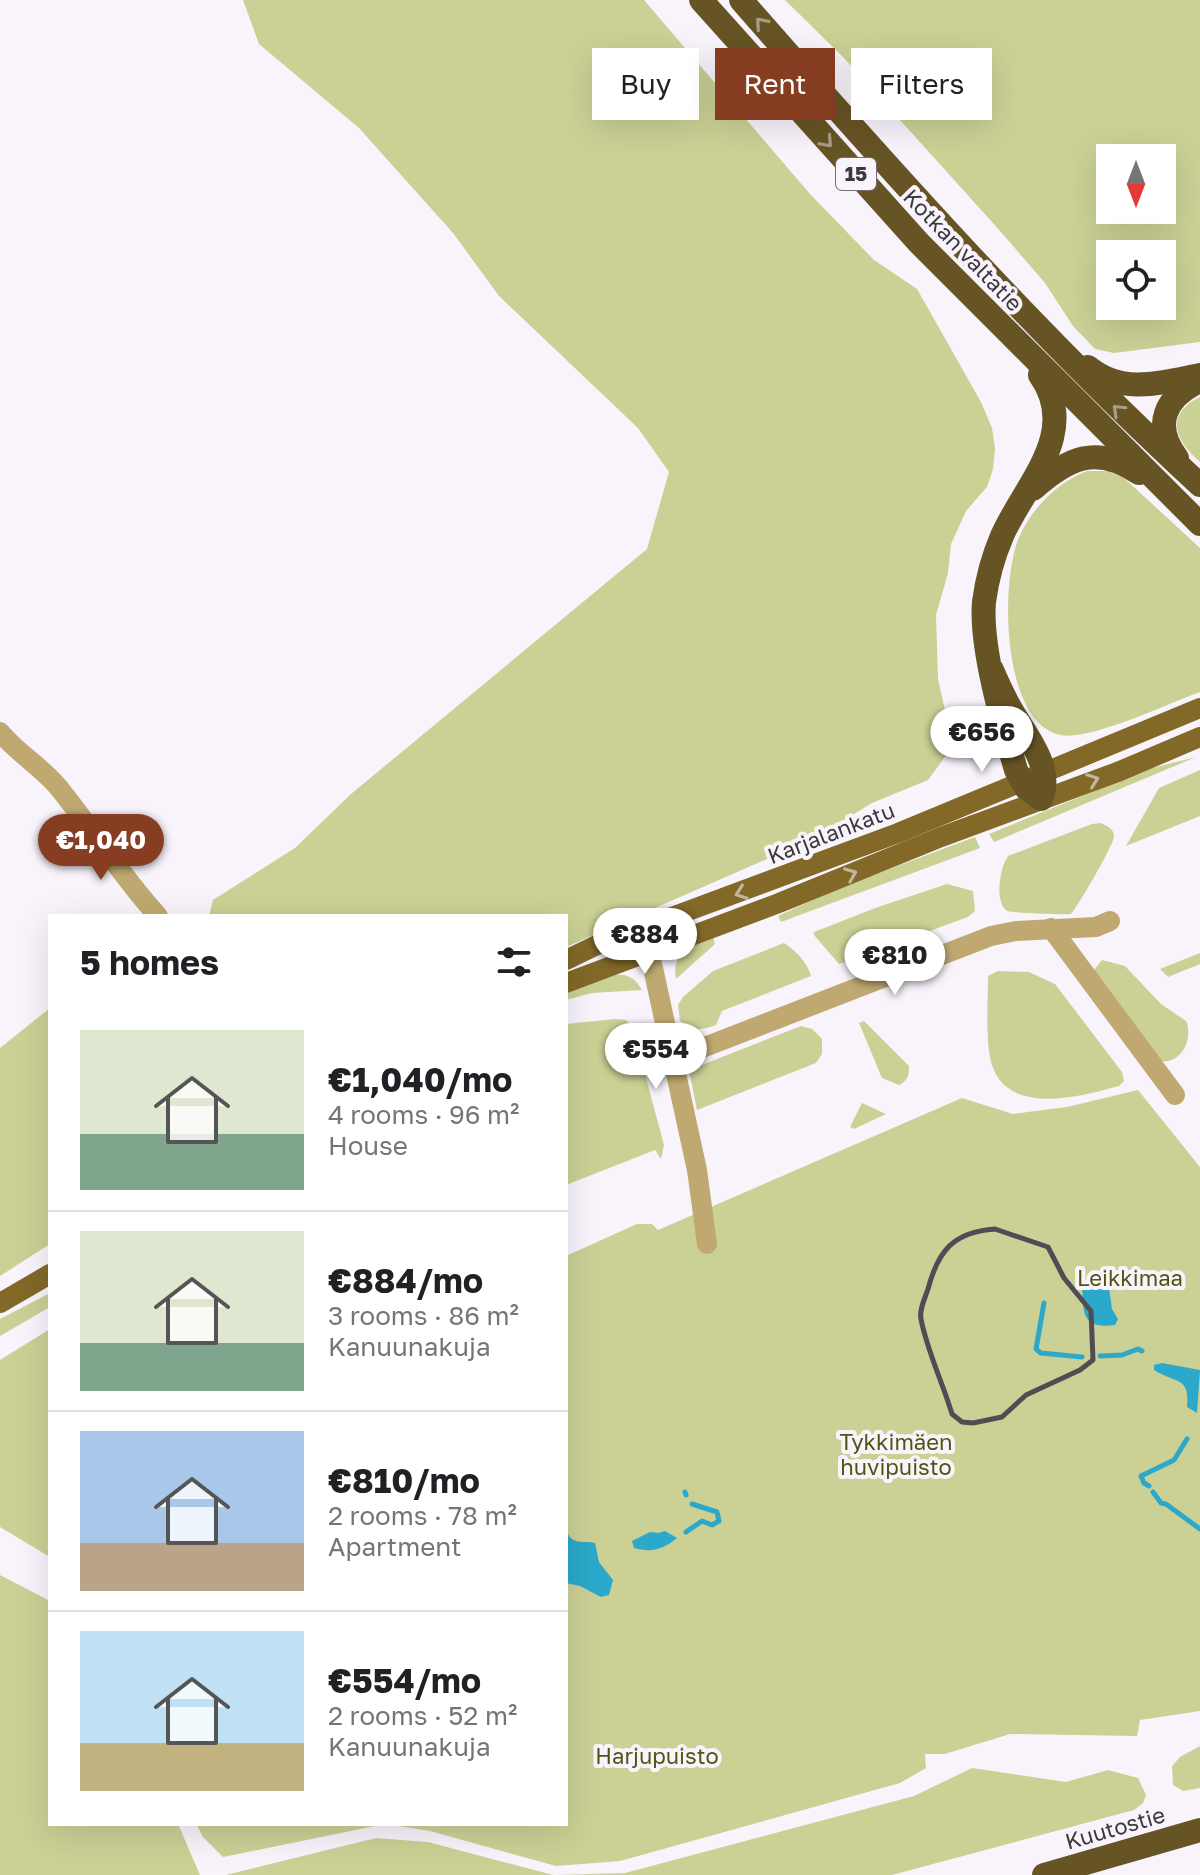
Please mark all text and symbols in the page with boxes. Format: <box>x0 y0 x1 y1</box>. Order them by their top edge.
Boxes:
one-way arrow <box>756 18 771 33</box>
chip: Buy <box>592 48 699 120</box>
chip: Rent <box>715 48 835 120</box>
chip: Filters <box>851 48 992 120</box>
one-way arrow <box>817 133 831 148</box>
north arrow <box>1096 144 1176 224</box>
map controls <box>1096 144 1176 320</box>
road number: 15 <box>836 158 876 190</box>
street label: Kotkan valtatie <box>898 183 1028 316</box>
button: locate <box>1096 240 1176 320</box>
one-way arrow <box>1113 404 1127 419</box>
pin: €656 <box>935 706 1029 774</box>
text: €656 <box>948 716 1016 747</box>
one-way arrow <box>1086 774 1100 790</box>
street label: Karjalankatu <box>764 796 898 869</box>
pin: €1,040 <box>36 814 166 882</box>
text: €1,040 <box>56 824 146 855</box>
one-way arrow <box>843 867 857 883</box>
one-way arrow <box>735 883 749 900</box>
pin: €884 <box>598 908 692 976</box>
text: €884 <box>611 918 679 949</box>
pin: €810 <box>848 929 942 997</box>
text: €810 <box>862 939 928 970</box>
icon: filters <box>492 940 536 984</box>
text: 5 homes <box>80 942 219 982</box>
pin: €554 <box>609 1023 703 1091</box>
text: €554 <box>623 1033 689 1064</box>
text: €1,040/mo <box>328 1059 512 1099</box>
icon: home <box>144 1062 240 1158</box>
text: 4 rooms · 96 m² <box>328 1099 519 1130</box>
text: House <box>328 1130 408 1161</box>
text: €884/mo <box>328 1260 483 1300</box>
icon: home <box>144 1263 240 1359</box>
park label: Leikkimaa <box>1077 1264 1183 1291</box>
text: 3 rooms · 86 m² <box>328 1300 519 1331</box>
text: Kanuunakuja <box>328 1331 491 1362</box>
park label: Tykkimäen huvipuisto <box>839 1428 953 1480</box>
text: €810/mo <box>328 1460 480 1500</box>
icon: home <box>144 1463 240 1559</box>
text: 2 rooms · 78 m² <box>328 1500 517 1531</box>
text: Apartment <box>328 1531 461 1562</box>
text: €554/mo <box>328 1660 481 1700</box>
icon: home <box>144 1663 240 1759</box>
text: 2 rooms · 52 m² <box>328 1700 517 1731</box>
text: Kanuunakuja <box>328 1731 491 1762</box>
park label: Harjupuisto <box>595 1742 719 1769</box>
street label: Kuutostie <box>1062 1800 1168 1855</box>

